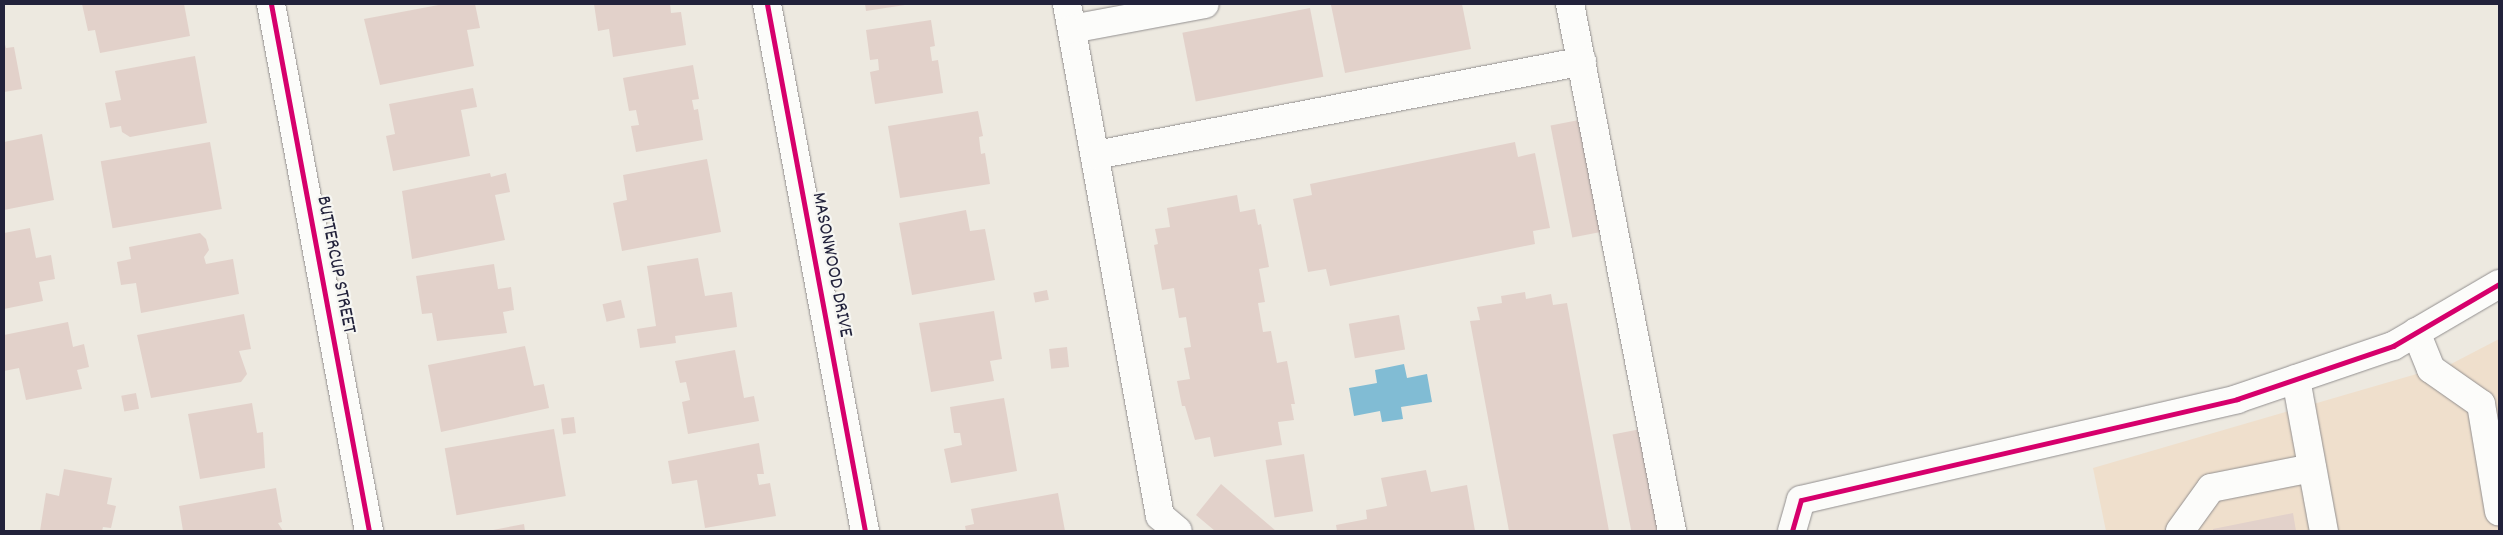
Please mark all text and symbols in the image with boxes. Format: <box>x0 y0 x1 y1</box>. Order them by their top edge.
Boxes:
street label: MASONWOOD DRIVE <box>805 191 857 339</box>
street label: BUTTERCUP STREET <box>310 194 360 336</box>

